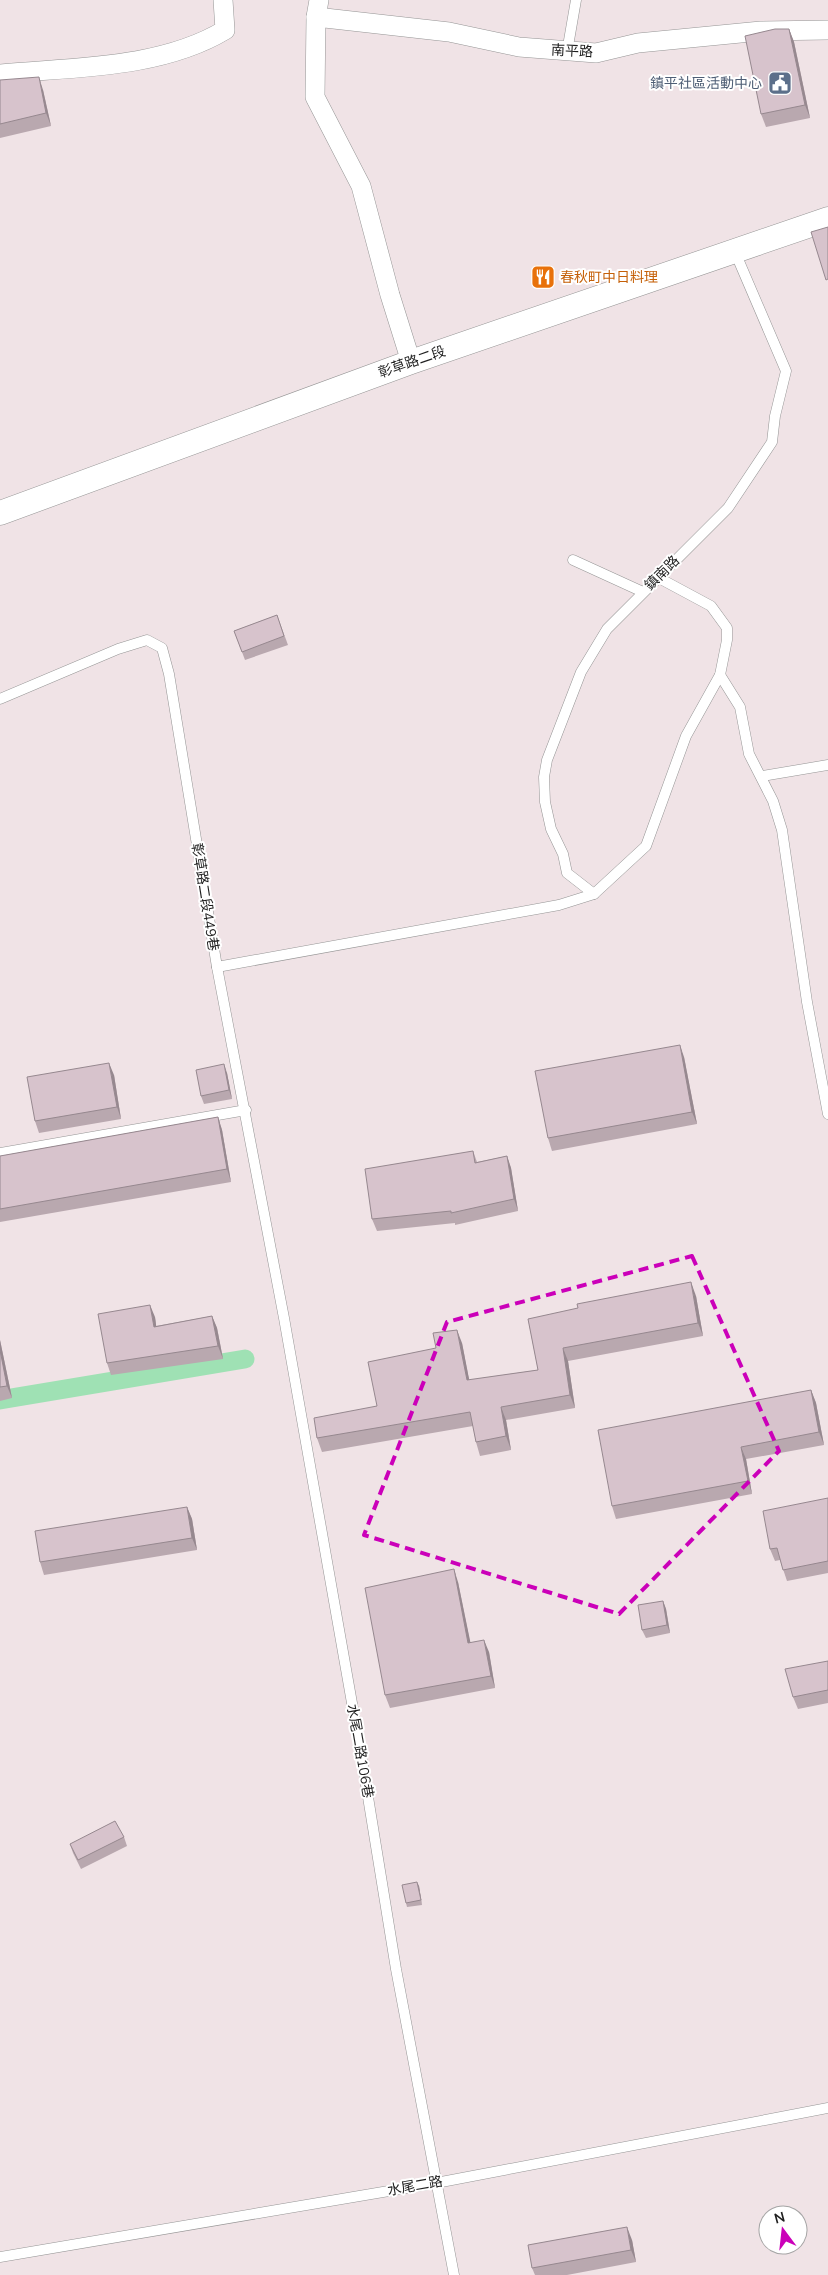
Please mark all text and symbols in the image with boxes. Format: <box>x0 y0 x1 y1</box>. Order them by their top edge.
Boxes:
street label: 南平路 <box>551 40 593 62</box>
public building icon: 鎮平社區活動中心 <box>767 70 793 96</box>
place label: 鎮平社區活動中心 <box>650 74 762 93</box>
restaurant icon: 春秋町中日料理 <box>530 264 556 290</box>
place label: 春秋町中日料理 <box>560 268 658 287</box>
street label: 彰草路二段 <box>376 342 448 382</box>
street label: 鎮南路 <box>640 551 684 595</box>
street label: 彰草路二段449巷 <box>187 842 223 952</box>
street label: 水尾二路106巷 <box>342 1702 378 1800</box>
street label: 水尾二路 <box>386 2172 444 2200</box>
north arrow <box>758 2205 808 2255</box>
text: N <box>772 2207 787 2228</box>

